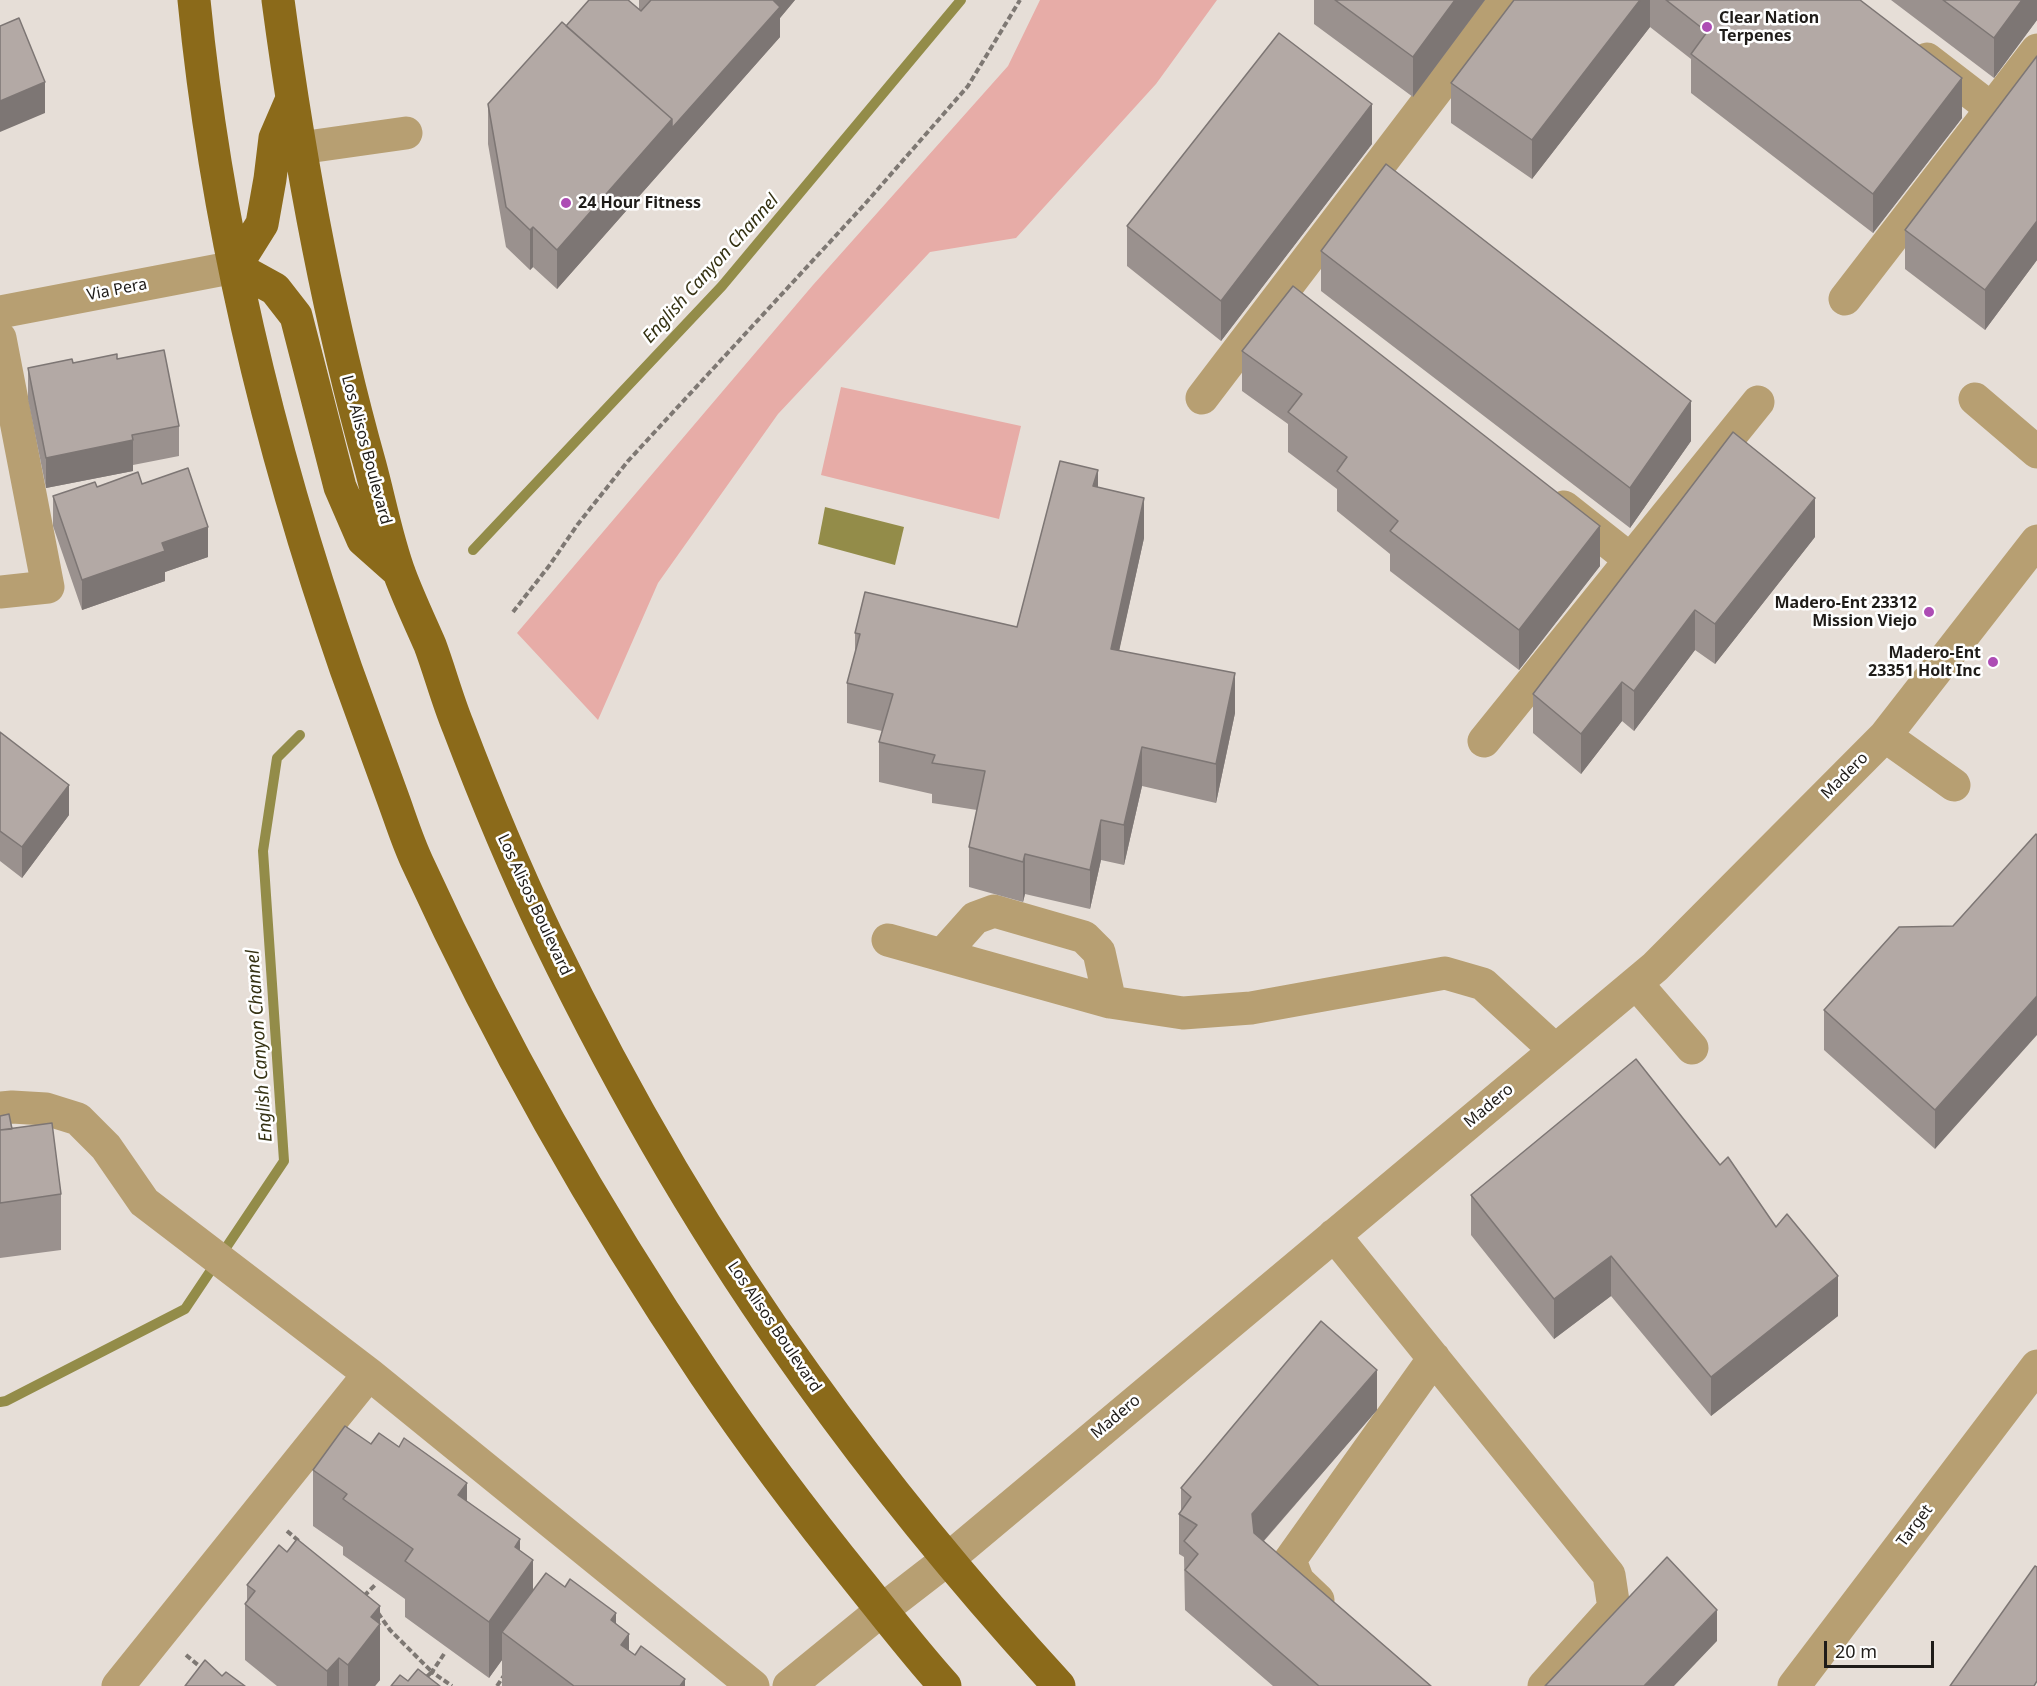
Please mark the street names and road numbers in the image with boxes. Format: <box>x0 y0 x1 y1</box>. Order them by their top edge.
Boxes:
street label: Via Pera <box>85 275 149 305</box>
street label: Los Alisos Boulevard <box>337 373 395 527</box>
street label: Madero <box>1818 749 1872 803</box>
street label: Los Alisos Boulevard <box>493 831 575 979</box>
street label: Madero <box>1460 1080 1518 1132</box>
street label: Los Alisos Boulevard <box>723 1258 825 1396</box>
street label: Madero <box>1087 1391 1145 1443</box>
street label: Target <box>1893 1501 1937 1551</box>

